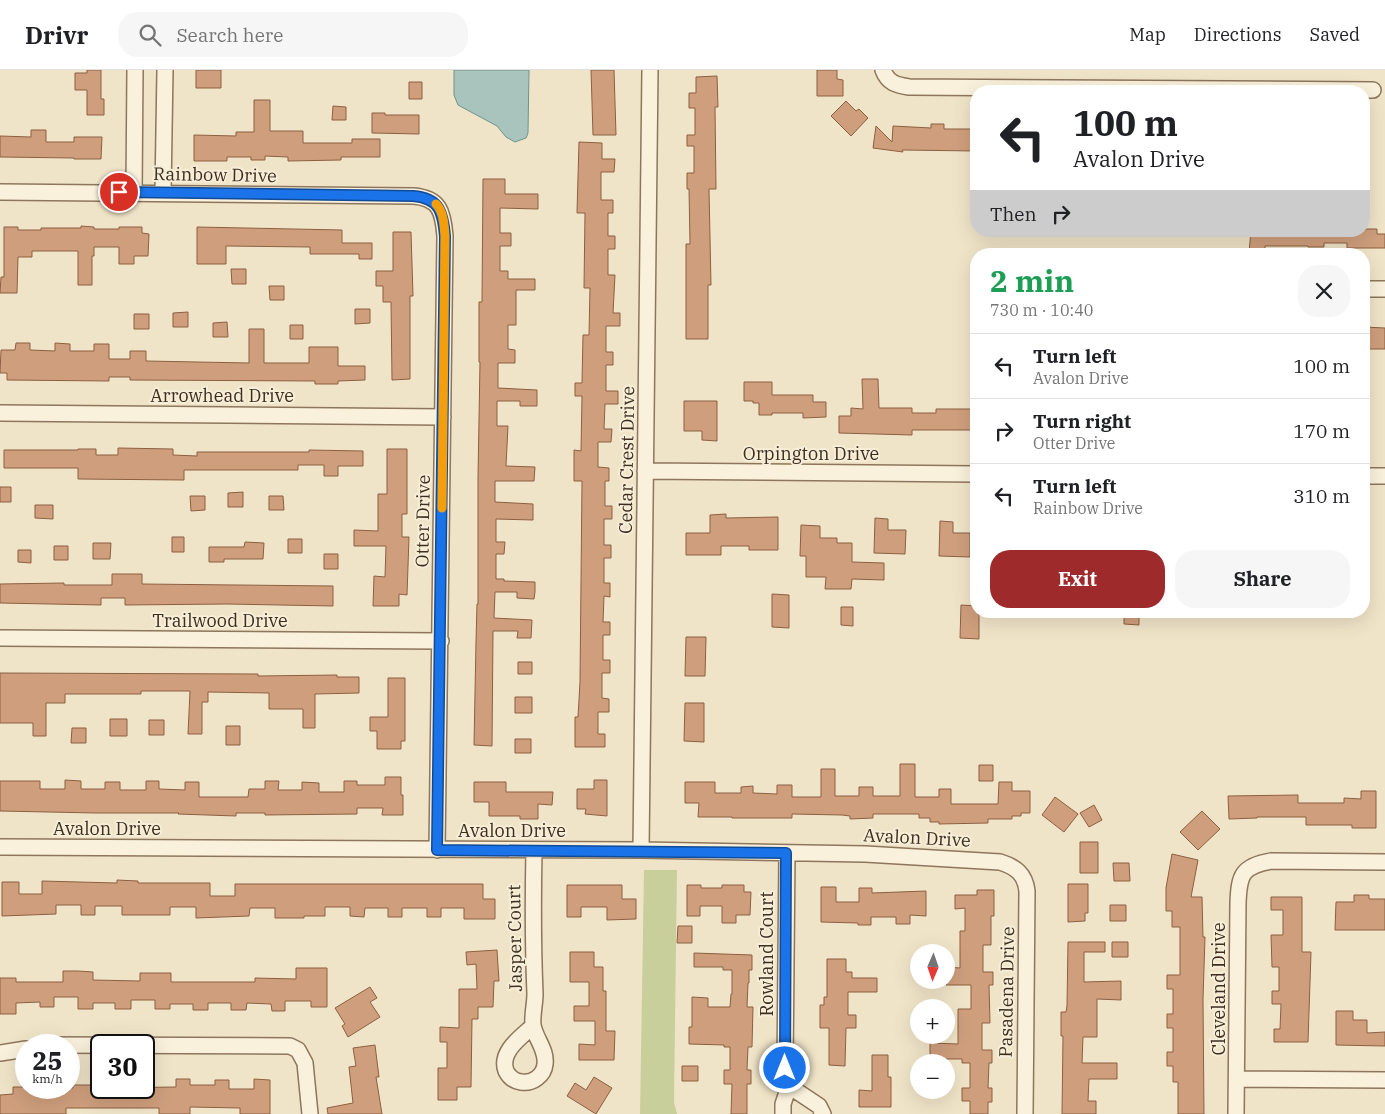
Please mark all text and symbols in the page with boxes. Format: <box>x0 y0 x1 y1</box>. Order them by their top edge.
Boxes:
search box <box>118 12 468 57</box>
text: Drivr <box>25 19 88 51</box>
icon: search <box>136 21 164 49</box>
text: Search here <box>176 23 283 47</box>
text: Map <box>1129 23 1166 46</box>
text: Directions <box>1194 23 1282 46</box>
text: Saved <box>1310 23 1360 46</box>
text: 100 m <box>1073 100 1178 146</box>
icon: left <box>990 105 1055 170</box>
text: Avalon Drive <box>1073 144 1205 173</box>
street label: Rainbow Drive <box>153 162 277 187</box>
pin <box>98 171 140 213</box>
icon: arrive <box>105 178 133 206</box>
icon: right <box>1047 200 1075 228</box>
text: Then <box>990 202 1037 226</box>
text: 2 min <box>990 261 1074 300</box>
button: close <box>1298 265 1350 317</box>
text: 730 m · 10:40 <box>990 300 1093 320</box>
text: Turn left <box>1033 344 1116 368</box>
icon: left <box>990 352 1018 380</box>
text: 100 m <box>1293 354 1350 378</box>
text: Avalon Drive <box>1033 368 1129 388</box>
street label: Arrowhead Drive <box>150 384 294 407</box>
street label: Cedar Crest Drive <box>614 386 639 534</box>
text: Turn right <box>1033 409 1131 433</box>
icon: right <box>990 417 1018 445</box>
text: 170 m <box>1293 419 1350 443</box>
text: Otter Drive <box>1033 433 1115 453</box>
street label: Orpington Drive <box>743 442 879 465</box>
street label: Otter Drive <box>410 474 435 568</box>
text: Turn left <box>1033 474 1116 498</box>
icon: left <box>990 482 1018 510</box>
text: 310 m <box>1293 484 1350 508</box>
text: Rainbow Drive <box>1033 498 1143 518</box>
button: Exit <box>990 550 1165 608</box>
button: Share <box>1175 550 1350 608</box>
street label: Trailwood Drive <box>152 609 288 632</box>
street label: Avalon Drive <box>53 817 161 840</box>
street label: Avalon Drive <box>458 819 566 842</box>
street label: Avalon Drive <box>863 823 971 852</box>
street label: Jasper Court <box>502 884 527 992</box>
street label: Rowland Court <box>755 892 778 1017</box>
street label: Cleveland Drive <box>1207 922 1230 1056</box>
street label: Pasadena Drive <box>994 926 1019 1058</box>
north arrow <box>910 944 955 989</box>
map controls <box>910 944 955 1099</box>
button: + <box>910 999 955 1044</box>
speed limit sign: 30 <box>90 1034 155 1099</box>
position arrow <box>758 1041 810 1093</box>
text: 25 <box>32 1044 63 1077</box>
button: − <box>910 1054 955 1099</box>
text: km/h <box>32 1071 63 1086</box>

